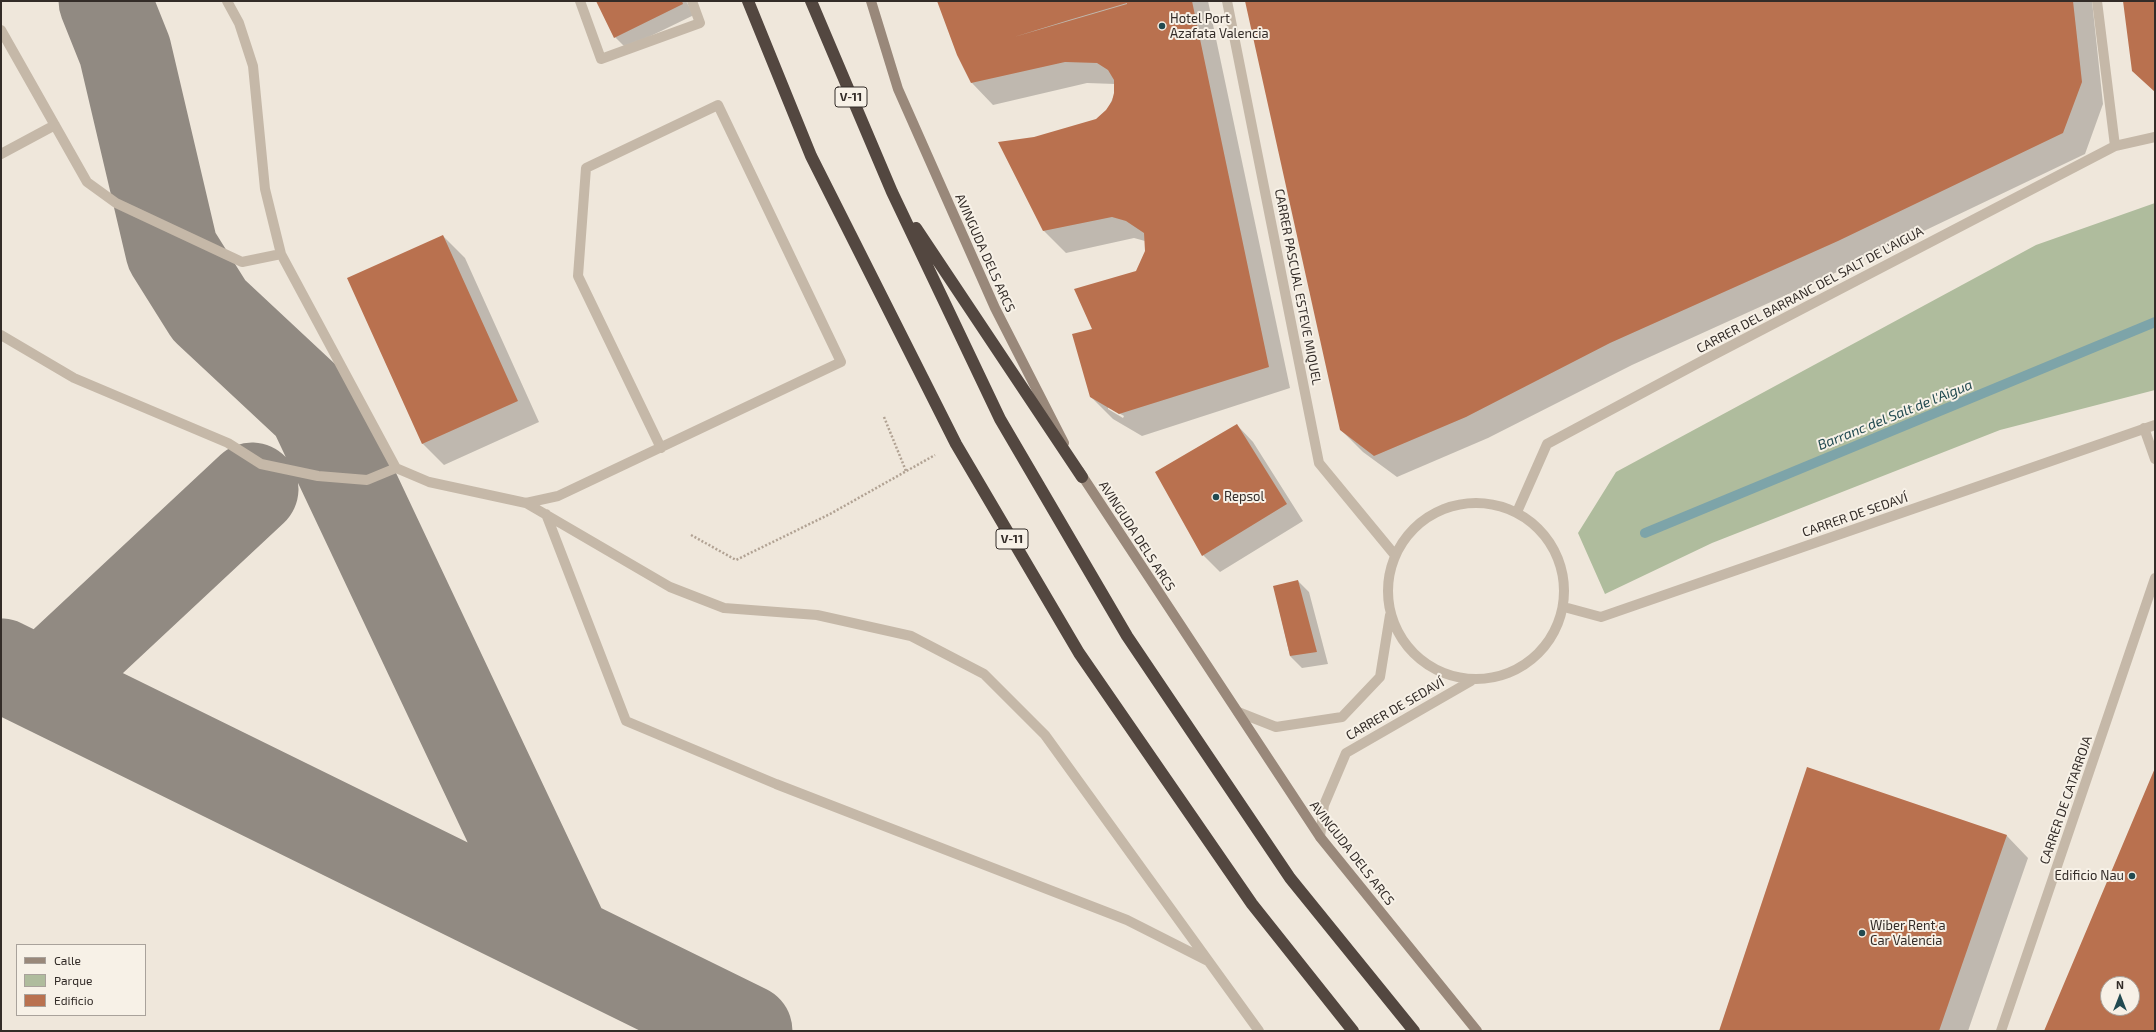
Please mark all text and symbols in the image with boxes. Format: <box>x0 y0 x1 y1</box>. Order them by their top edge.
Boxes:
place label: Hotel Port Azafata Valencia <box>1170 11 1269 42</box>
marker: Hotel Port Azafata Valencia <box>1157 21 1167 31</box>
road number: V-11 <box>835 87 867 107</box>
street label: CARRER PASCUAL ESTEVE MIQUEL <box>1271 188 1325 386</box>
street label: AVINGUDA DELS ARCS <box>952 191 1018 315</box>
street label: CARRER DEL BARRANC DEL SALT DE L'AIGUA <box>1694 223 1926 357</box>
water label: Barranc del Salt de l'Aigua <box>1815 376 1975 454</box>
street label: AVINGUDA DELS ARCS <box>1096 478 1178 594</box>
place label: Repsol <box>1224 489 1264 505</box>
street label: CARRER DE SEDAVÍ <box>1800 490 1910 540</box>
marker: Repsol <box>1211 492 1221 502</box>
road number: V-11 <box>996 529 1028 549</box>
street label: CARRER DE SEDAVÍ <box>1343 675 1447 743</box>
street label: CARRER DE CATARROJA <box>2037 734 2095 866</box>
street label: AVINGUDA DELS ARCS <box>1306 798 1398 908</box>
place label: Edificio Nau <box>2055 868 2124 884</box>
marker: Edificio Nau <box>2127 871 2137 881</box>
place label: Wiber Rent a Car Valencia <box>1870 918 1946 949</box>
marker: Wiber Rent a Car Valencia <box>1857 928 1867 938</box>
legend <box>16 944 146 1016</box>
text: Calle <box>54 953 81 967</box>
text: Parque <box>54 973 92 987</box>
north arrow <box>2100 976 2140 1016</box>
text: N <box>2116 978 2124 991</box>
text: Edificio <box>54 993 94 1007</box>

